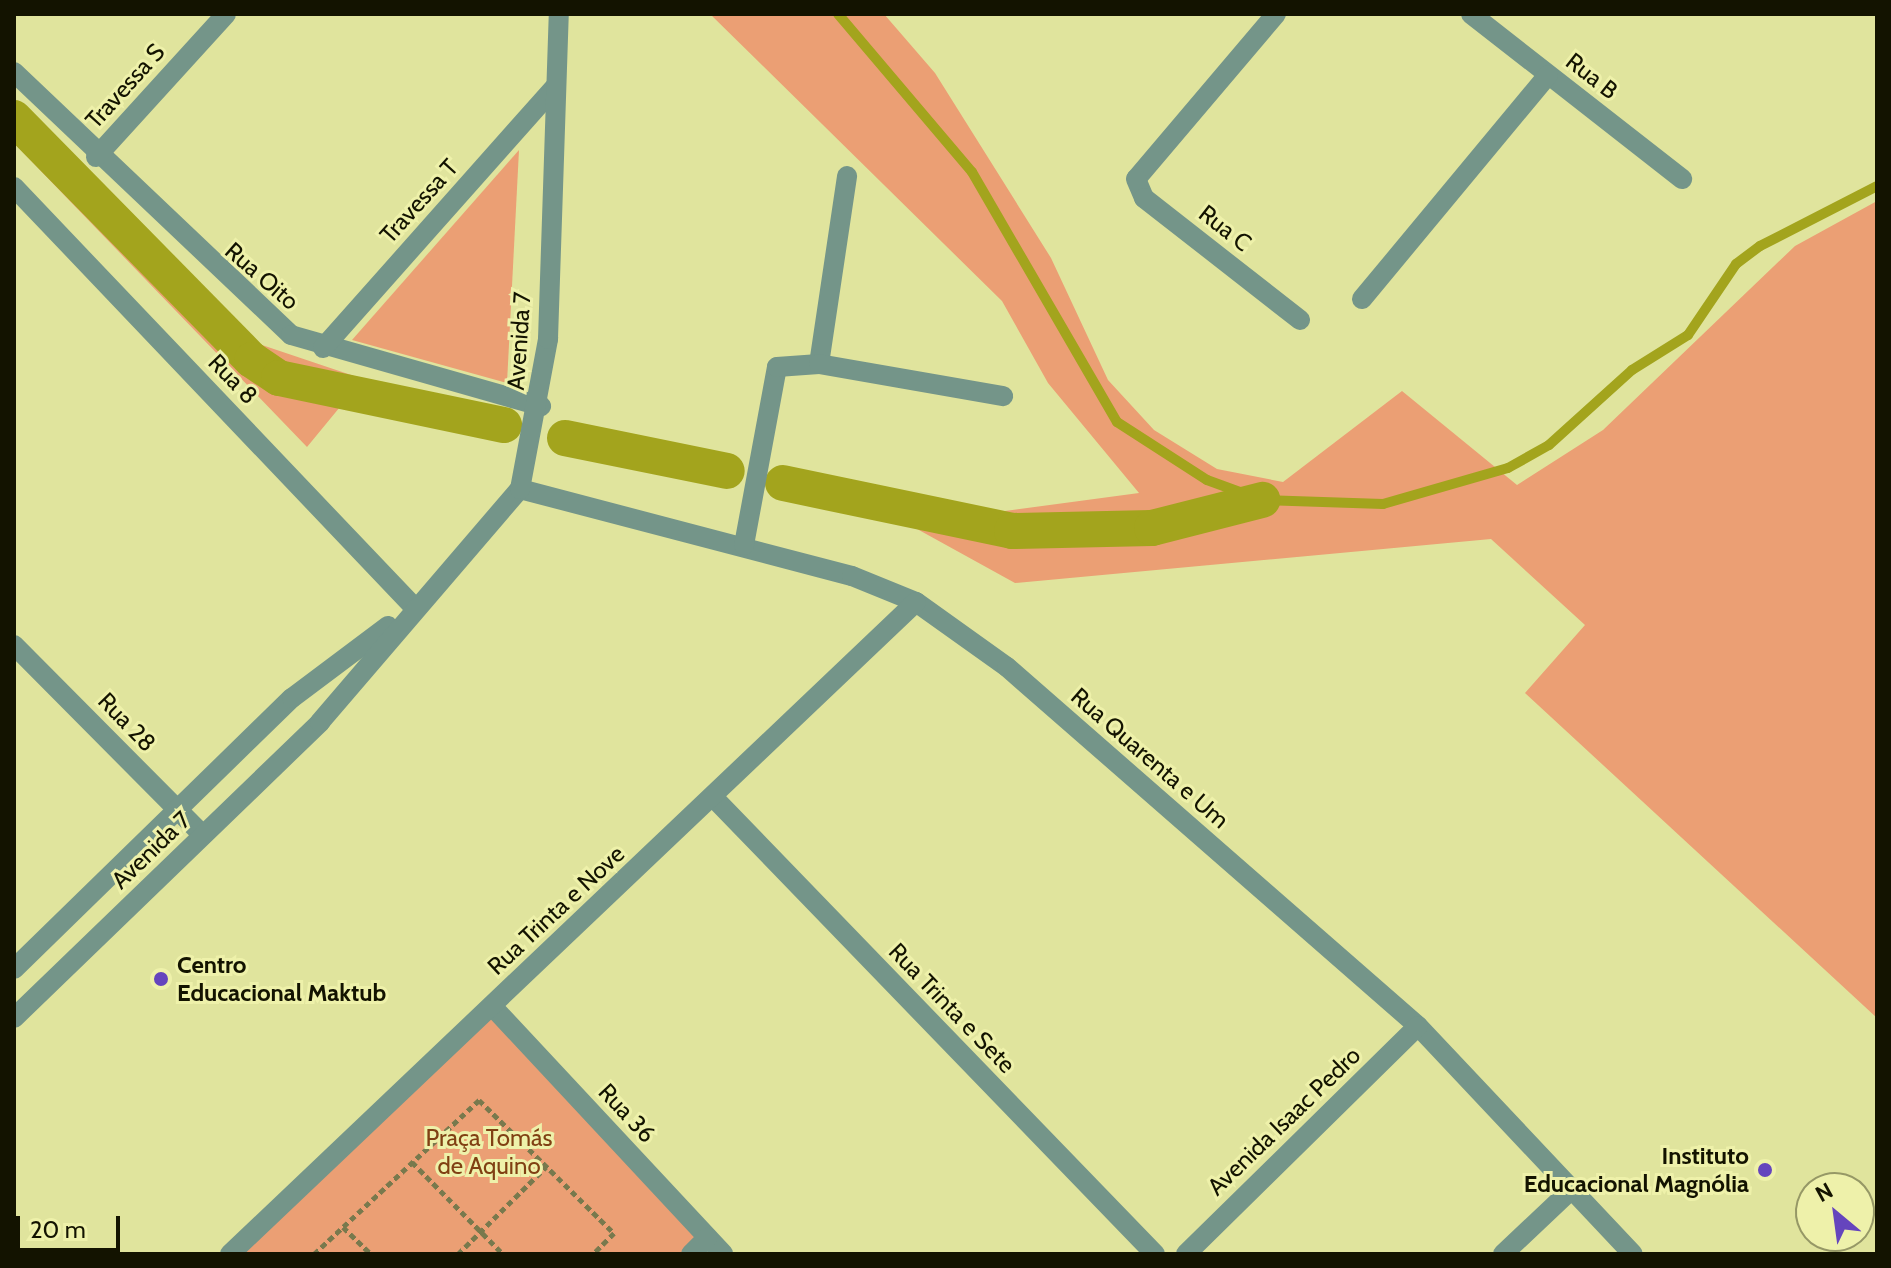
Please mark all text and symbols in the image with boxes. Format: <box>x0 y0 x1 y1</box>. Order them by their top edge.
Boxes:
street label: Travessa S <box>80 38 170 134</box>
street label: Rua B <box>1560 47 1624 105</box>
street label: Travessa T <box>374 153 464 249</box>
street label: Rua C <box>1193 199 1257 257</box>
street label: Rua Oito <box>219 236 305 316</box>
street label: Avenida 7 <box>501 291 537 391</box>
street label: Rua 8 <box>202 348 264 410</box>
street label: Rua Quarenta e Um <box>1065 682 1235 834</box>
street label: Rua 28 <box>92 687 162 757</box>
street label: Avenida 7 <box>106 805 196 895</box>
street label: Rua Trinta e Nove <box>482 839 630 981</box>
street label: Rua Trinta e Sete <box>883 937 1021 1079</box>
place label: Centro Educacional Maktub <box>177 951 386 1007</box>
marker: Centro Educacional Maktub <box>152 970 170 988</box>
street label: Avenida Isaac Pedro <box>1202 1041 1366 1201</box>
street label: Rua 36 <box>592 1077 662 1149</box>
park label: Praça Tomás de Aquino <box>426 1124 552 1180</box>
place label: Instituto Educacional Magnólia <box>1524 1142 1749 1198</box>
marker: Instituto Educacional Magnólia <box>1756 1161 1774 1179</box>
north arrow <box>1795 1172 1875 1252</box>
text: N <box>1811 1177 1837 1208</box>
scale bar <box>20 1200 124 1250</box>
text: 20 m <box>30 1215 86 1244</box>

